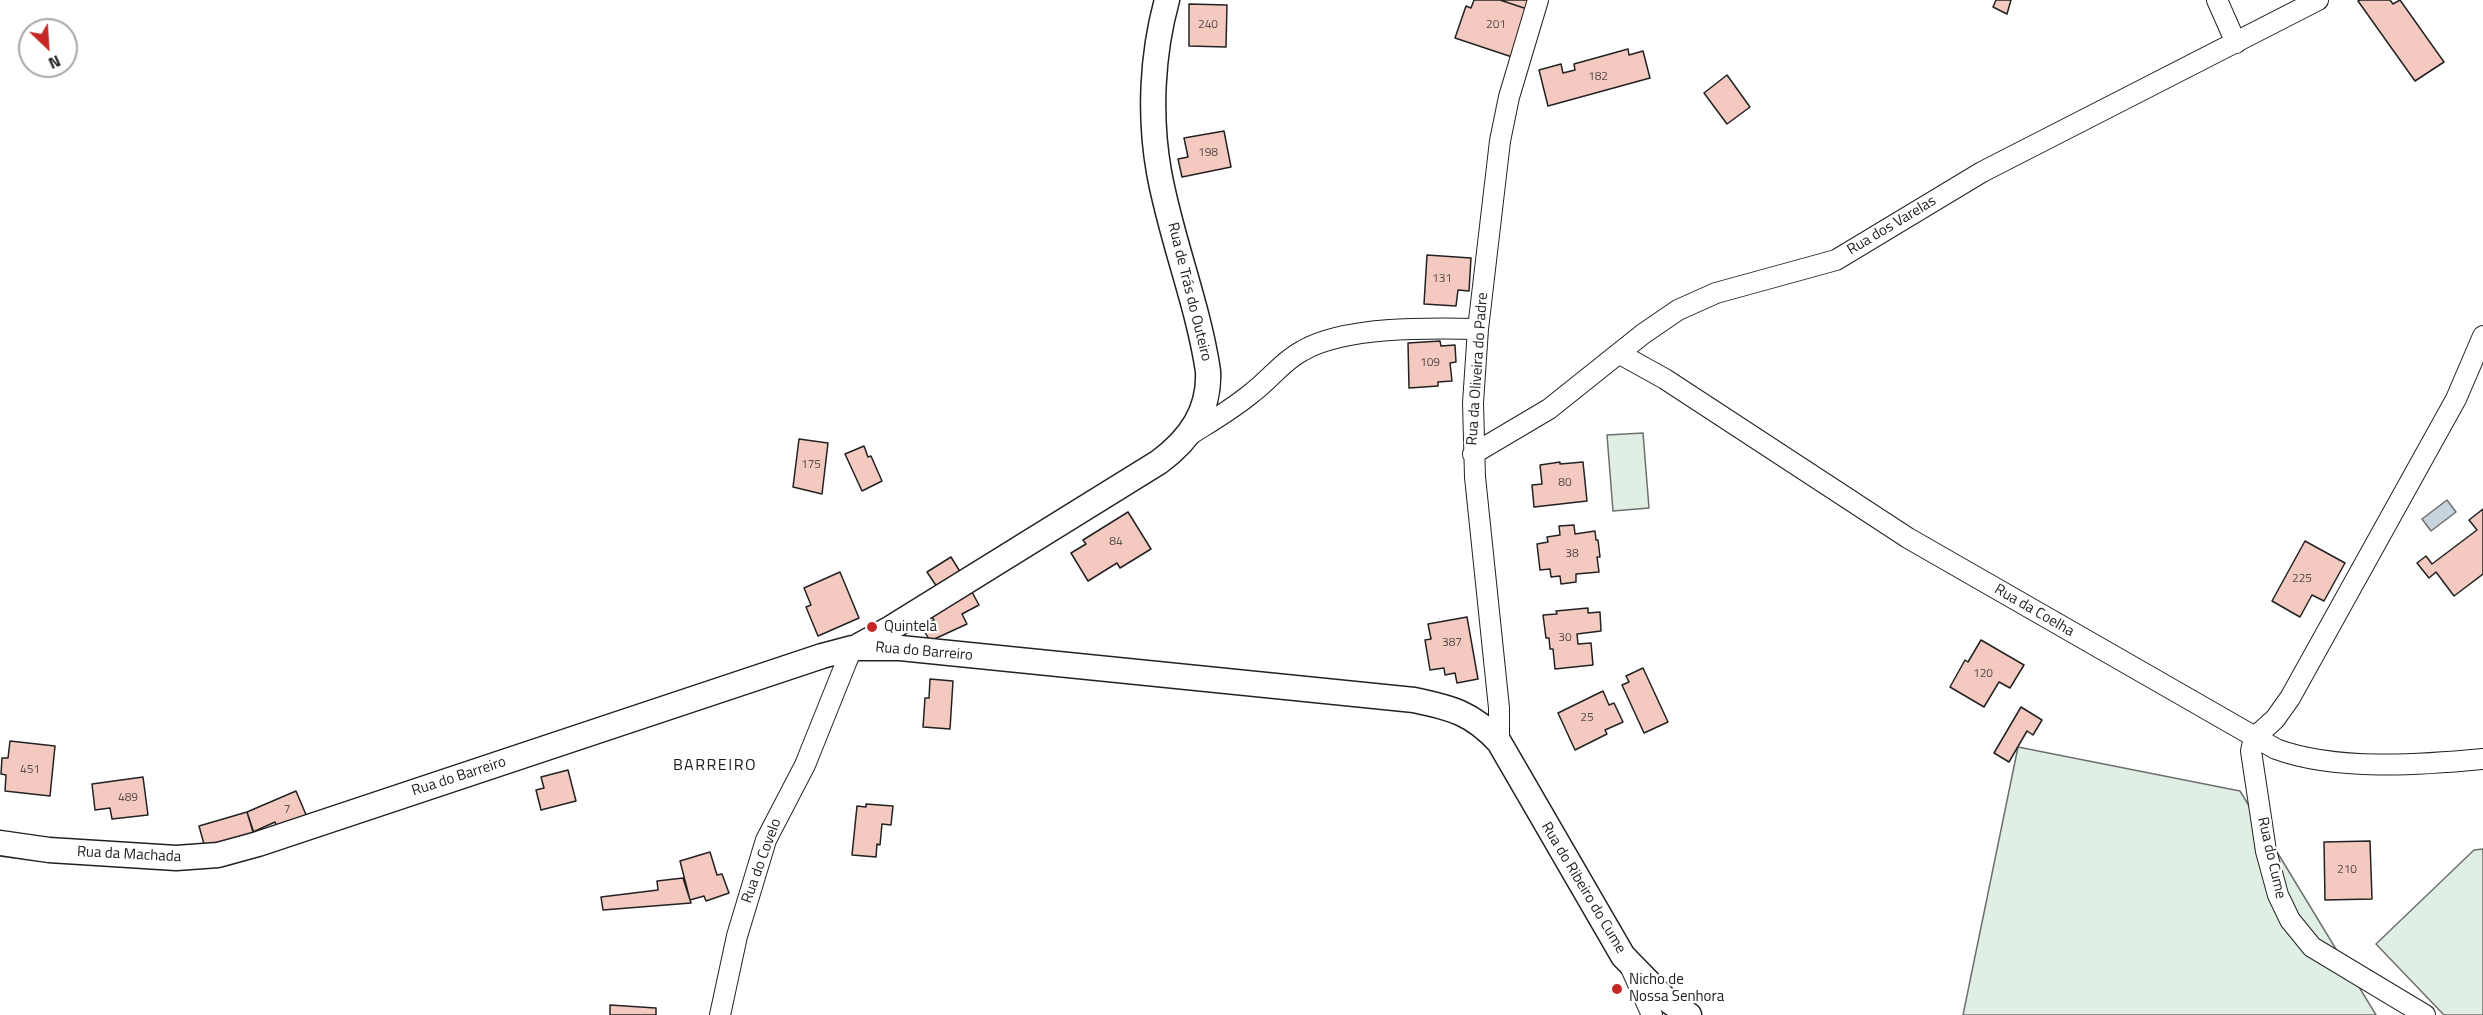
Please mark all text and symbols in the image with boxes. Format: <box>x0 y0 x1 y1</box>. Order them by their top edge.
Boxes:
north arrow <box>18 18 78 78</box>
house number: 240 <box>1198 18 1218 32</box>
house number: 201 <box>1486 18 1506 32</box>
text: N <box>45 49 65 76</box>
house number: 182 <box>1588 70 1608 84</box>
house number: 198 <box>1198 146 1218 160</box>
street label: Rua dos Varelas <box>1844 192 1940 260</box>
street label: Rua de Trás do Outeiro <box>1163 221 1215 363</box>
house number: 131 <box>1432 272 1452 286</box>
street label: Rua da Oliveira do Padre <box>1464 292 1492 446</box>
house number: 109 <box>1420 356 1440 370</box>
house number: 175 <box>801 458 821 472</box>
house number: 80 <box>1558 476 1572 490</box>
house number: 84 <box>1109 535 1123 549</box>
house number: 38 <box>1565 547 1579 561</box>
house number: 225 <box>2292 572 2312 586</box>
street label: Rua da Coelha <box>1991 581 2077 641</box>
place label: Quintela <box>884 618 937 636</box>
marker: Quintela <box>865 620 879 634</box>
house number: 30 <box>1558 631 1572 645</box>
house number: 387 <box>1442 636 1462 650</box>
street label: Rua do Barreiro <box>874 639 974 665</box>
house number: 120 <box>1973 667 1993 681</box>
house number: 25 <box>1580 711 1594 725</box>
street label: Rua do Barreiro <box>410 753 508 801</box>
district label: BARREIRO <box>673 756 757 776</box>
house number: 451 <box>20 763 40 777</box>
house number: 489 <box>118 791 138 805</box>
house number: 7 <box>284 803 290 817</box>
street label: Rua do Cume <box>2253 815 2289 901</box>
street label: Rua do Covelo <box>738 816 786 906</box>
street label: Rua do Ribeiro do Cume <box>1537 819 1629 957</box>
street label: Rua da Machada <box>76 843 182 867</box>
house number: 210 <box>2337 863 2357 877</box>
place label: Nicho de Nossa Senhora <box>1629 971 1724 1006</box>
marker: Nicho de Nossa Senhora <box>1610 982 1624 996</box>

